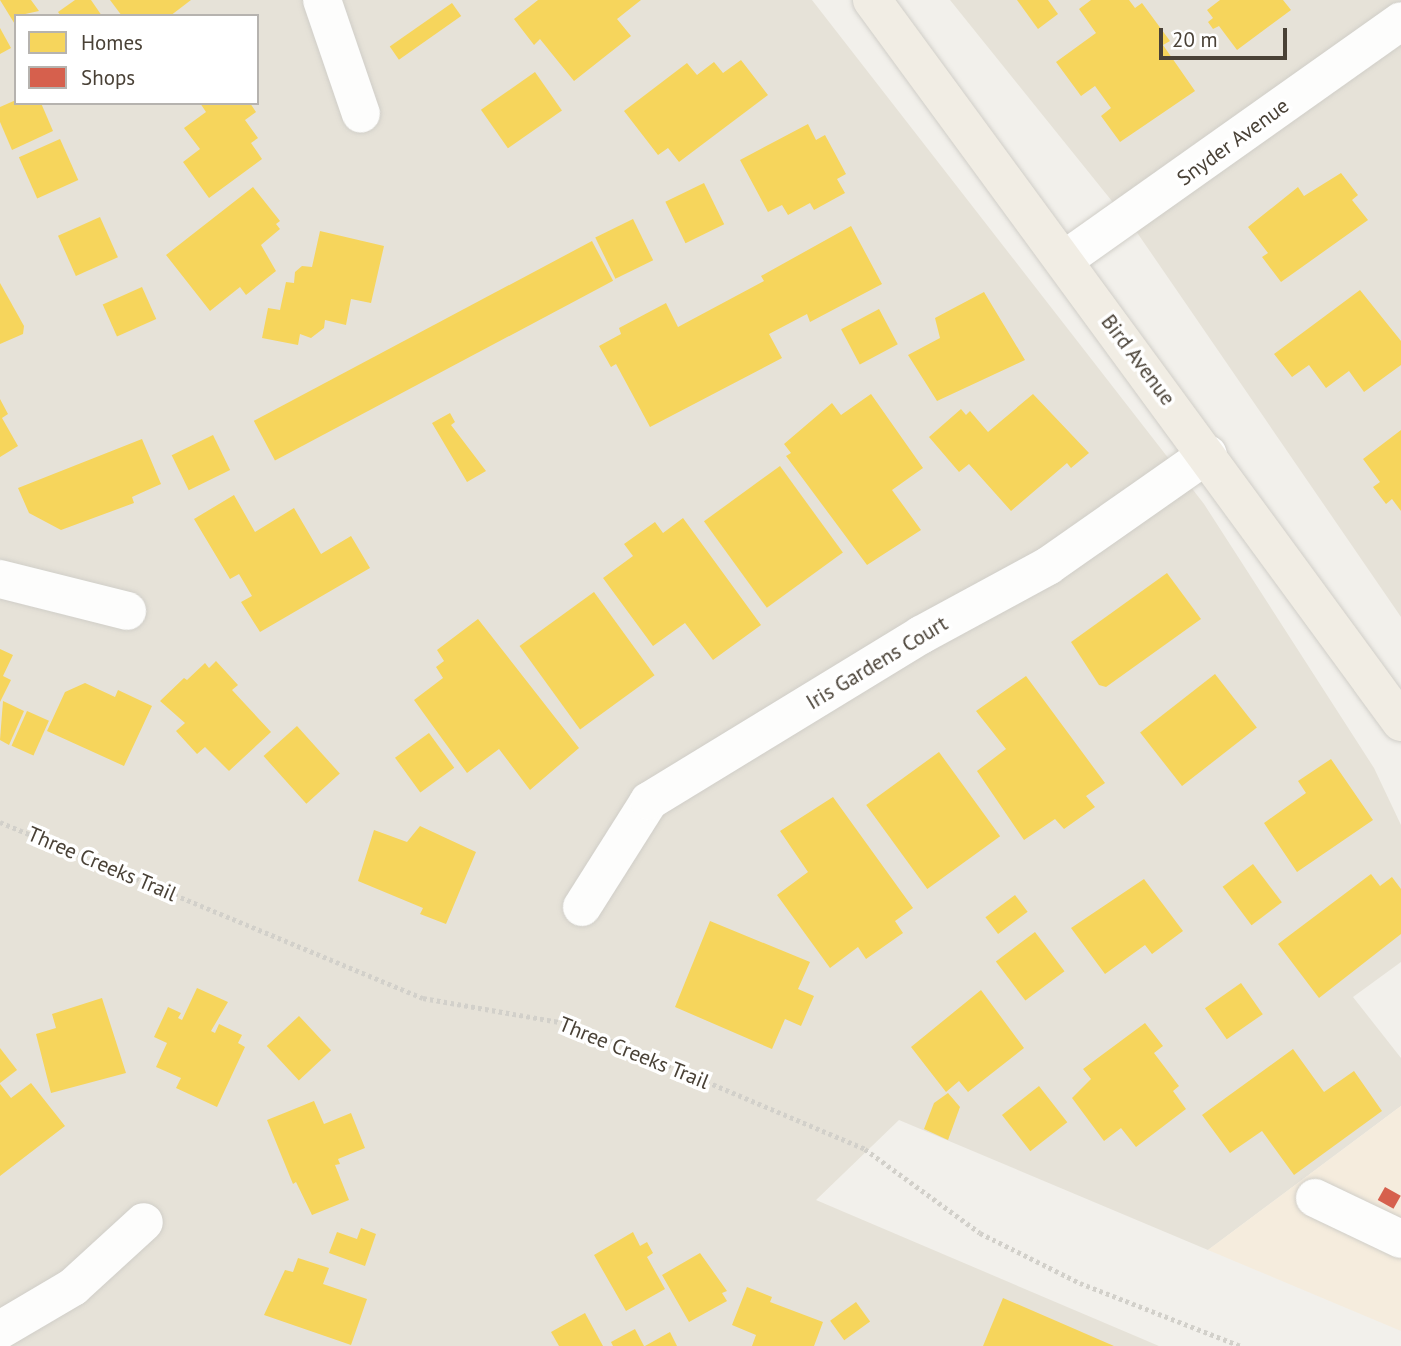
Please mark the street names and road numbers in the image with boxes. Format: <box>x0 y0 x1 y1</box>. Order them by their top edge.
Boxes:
street label: Snyder Avenue <box>1172 93 1294 191</box>
street label: Bird Avenue <box>1096 309 1180 411</box>
street label: Iris Gardens Court <box>802 611 952 715</box>
street label: Three Creeks Trail <box>23 821 181 907</box>
street label: Three Creeks Trail <box>555 1011 713 1095</box>

